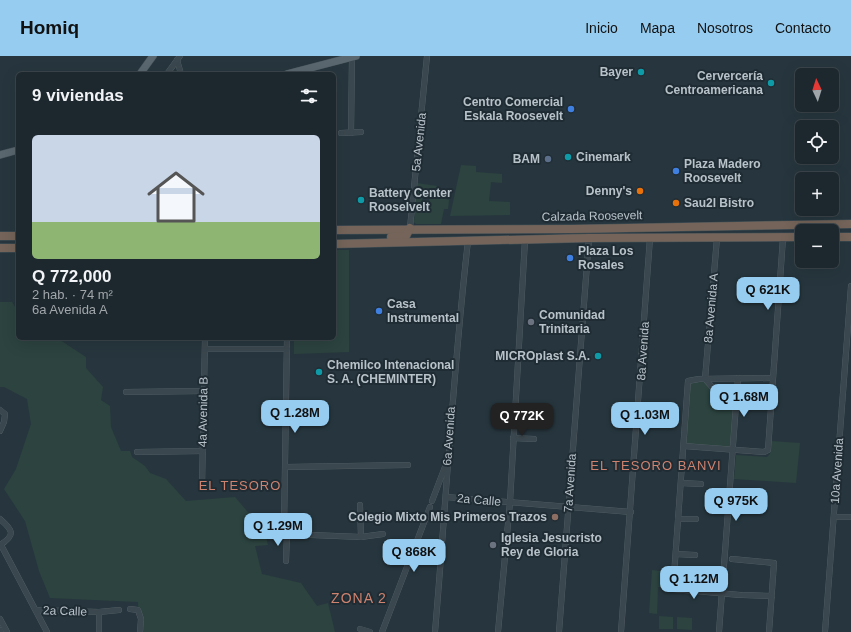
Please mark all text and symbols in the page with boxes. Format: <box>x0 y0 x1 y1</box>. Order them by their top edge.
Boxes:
text: Homiq <box>20 17 79 38</box>
text: Inicio <box>585 20 618 36</box>
text: Mapa <box>640 20 675 36</box>
text: Nosotros <box>697 20 753 36</box>
text: Contacto <box>775 20 831 36</box>
place label: Bayer <box>600 65 633 79</box>
marker: Bayer <box>636 67 646 77</box>
north arrow <box>795 68 839 112</box>
map controls <box>795 68 839 268</box>
place label: Cervercería Centroamericana <box>665 69 763 97</box>
marker: Cervercería Centroamericana <box>766 78 776 88</box>
icon: filters <box>298 85 320 107</box>
text: 9 viviendas <box>32 86 124 105</box>
place label: Centro Comercial Eskala Roosevelt <box>463 95 563 123</box>
marker: Centro Comercial Eskala Roosevelt <box>566 104 576 114</box>
street label: 5a Avenida <box>409 112 429 172</box>
button: locate <box>795 120 839 164</box>
place label: Cinemark <box>576 150 631 164</box>
place label: BAM <box>513 152 540 166</box>
marker: Cinemark <box>563 152 573 162</box>
marker: BAM <box>543 154 553 164</box>
place label: Plaza Madero Roosevelt <box>684 157 761 185</box>
icon: home <box>140 161 212 233</box>
marker: Plaza Madero Roosevelt <box>671 166 681 176</box>
button: + <box>795 172 839 216</box>
place label: Denny's <box>586 184 632 198</box>
place label: Battery Center Rooselvelt <box>369 186 452 214</box>
marker: Denny's <box>635 186 645 196</box>
marker: Battery Center Rooselvelt <box>356 195 366 205</box>
place label: Sau2l Bistro <box>684 196 754 210</box>
marker: Sau2l Bistro <box>671 198 681 208</box>
street label: Calzada Roosevelt <box>542 208 643 224</box>
button: − <box>795 224 839 268</box>
place label: Plaza Los Rosales <box>578 244 634 272</box>
marker: Plaza Los Rosales <box>565 253 575 263</box>
text: Q 772,000 <box>32 267 111 286</box>
street label: 8a Avenida A <box>701 273 721 343</box>
pin: Q 621K <box>735 277 801 311</box>
text: Q 621K <box>746 282 790 297</box>
text: 2 hab. · 74 m² <box>32 287 113 302</box>
place label: Casa Instrumental <box>387 297 459 325</box>
text: 6a Avenida A <box>32 302 108 317</box>
marker: Casa Instrumental <box>374 306 384 316</box>
place label: Comunidad Trinitaria <box>539 308 605 336</box>
marker: Comunidad Trinitaria <box>526 317 536 327</box>
street label: 8a Avenida <box>634 321 652 381</box>
place label: MICROplast S.A. <box>495 349 590 363</box>
marker: MICROplast S.A. <box>593 351 603 361</box>
place label: Chemilco Intenacional S. A. (CHEMINTER) <box>327 358 454 386</box>
marker: Chemilco Intenacional S. A. (CHEMINTER) <box>314 367 324 377</box>
street label: 4a Avenida B <box>195 377 211 447</box>
pin: Q 1.68M <box>707 384 781 418</box>
text: Q 1.68M <box>719 389 769 404</box>
pin: Q 1.28M <box>258 400 332 434</box>
pin: Q 1.03M <box>608 402 682 436</box>
pin: Q 772K <box>489 403 555 437</box>
text: Q 1.28M <box>270 405 320 420</box>
street label: 6a Avenida <box>440 406 458 466</box>
text: Q 1.03M <box>620 407 670 422</box>
text: Q 772K <box>500 408 544 423</box>
street label: 10a Avenida <box>828 437 846 504</box>
street label: 7a Avenida <box>561 453 579 513</box>
district label: EL TESORO BANVI <box>590 458 722 473</box>
district label: EL TESORO <box>199 478 281 493</box>
pin: Q 975K <box>703 488 769 522</box>
street label: 2a Calle <box>456 491 502 509</box>
text: Q 975K <box>714 493 758 508</box>
place label: Colegio Mixto Mis Primeros Trazos <box>348 510 547 524</box>
marker: Colegio Mixto Mis Primeros Trazos <box>550 512 560 522</box>
pin: Q 1.29M <box>241 513 315 547</box>
text: Q 1.29M <box>253 518 303 533</box>
place label: Iglesia Jesucristo Rey de Gloria <box>501 531 602 559</box>
pin: Q 868K <box>381 539 447 573</box>
marker: Iglesia Jesucristo Rey de Gloria <box>488 540 498 550</box>
text: Q 868K <box>392 544 436 559</box>
pin: Q 1.12M <box>657 566 731 600</box>
text: Q 1.12M <box>669 571 719 586</box>
district label: ZONA 2 <box>331 590 387 606</box>
street label: 2a Calle <box>43 603 88 619</box>

